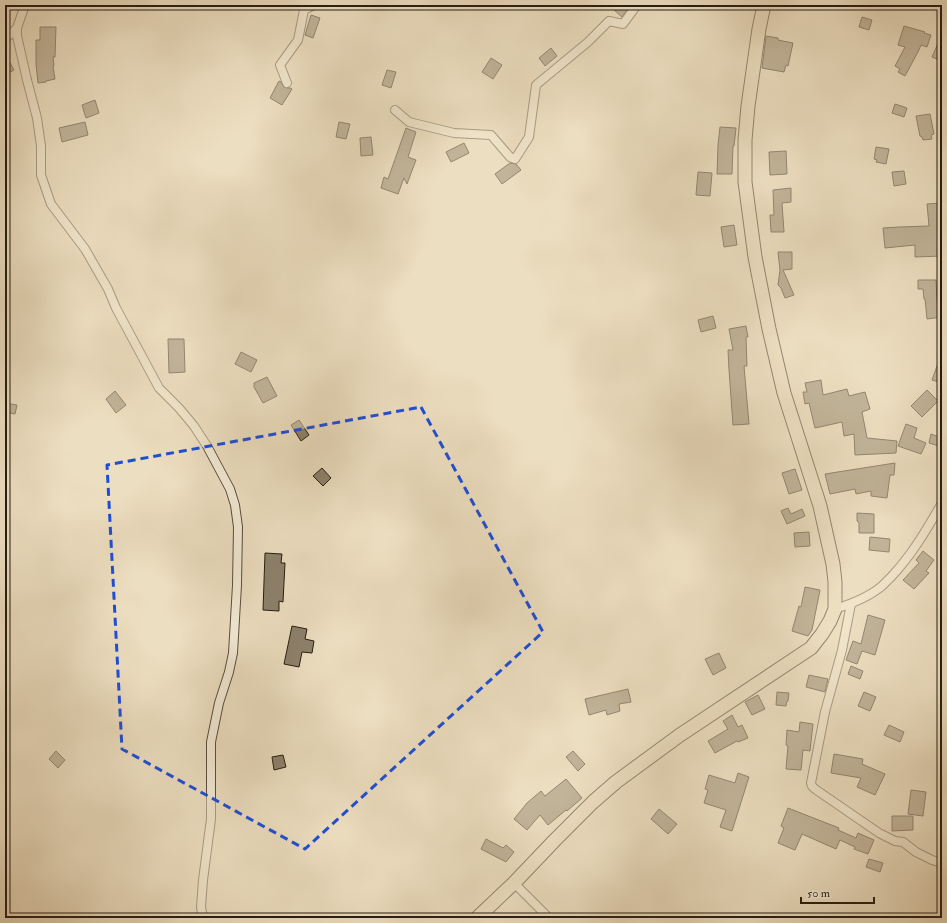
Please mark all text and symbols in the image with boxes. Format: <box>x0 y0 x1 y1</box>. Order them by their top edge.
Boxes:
scale bar <box>801 879 874 905</box>
text: 50 m <box>807 886 831 901</box>

